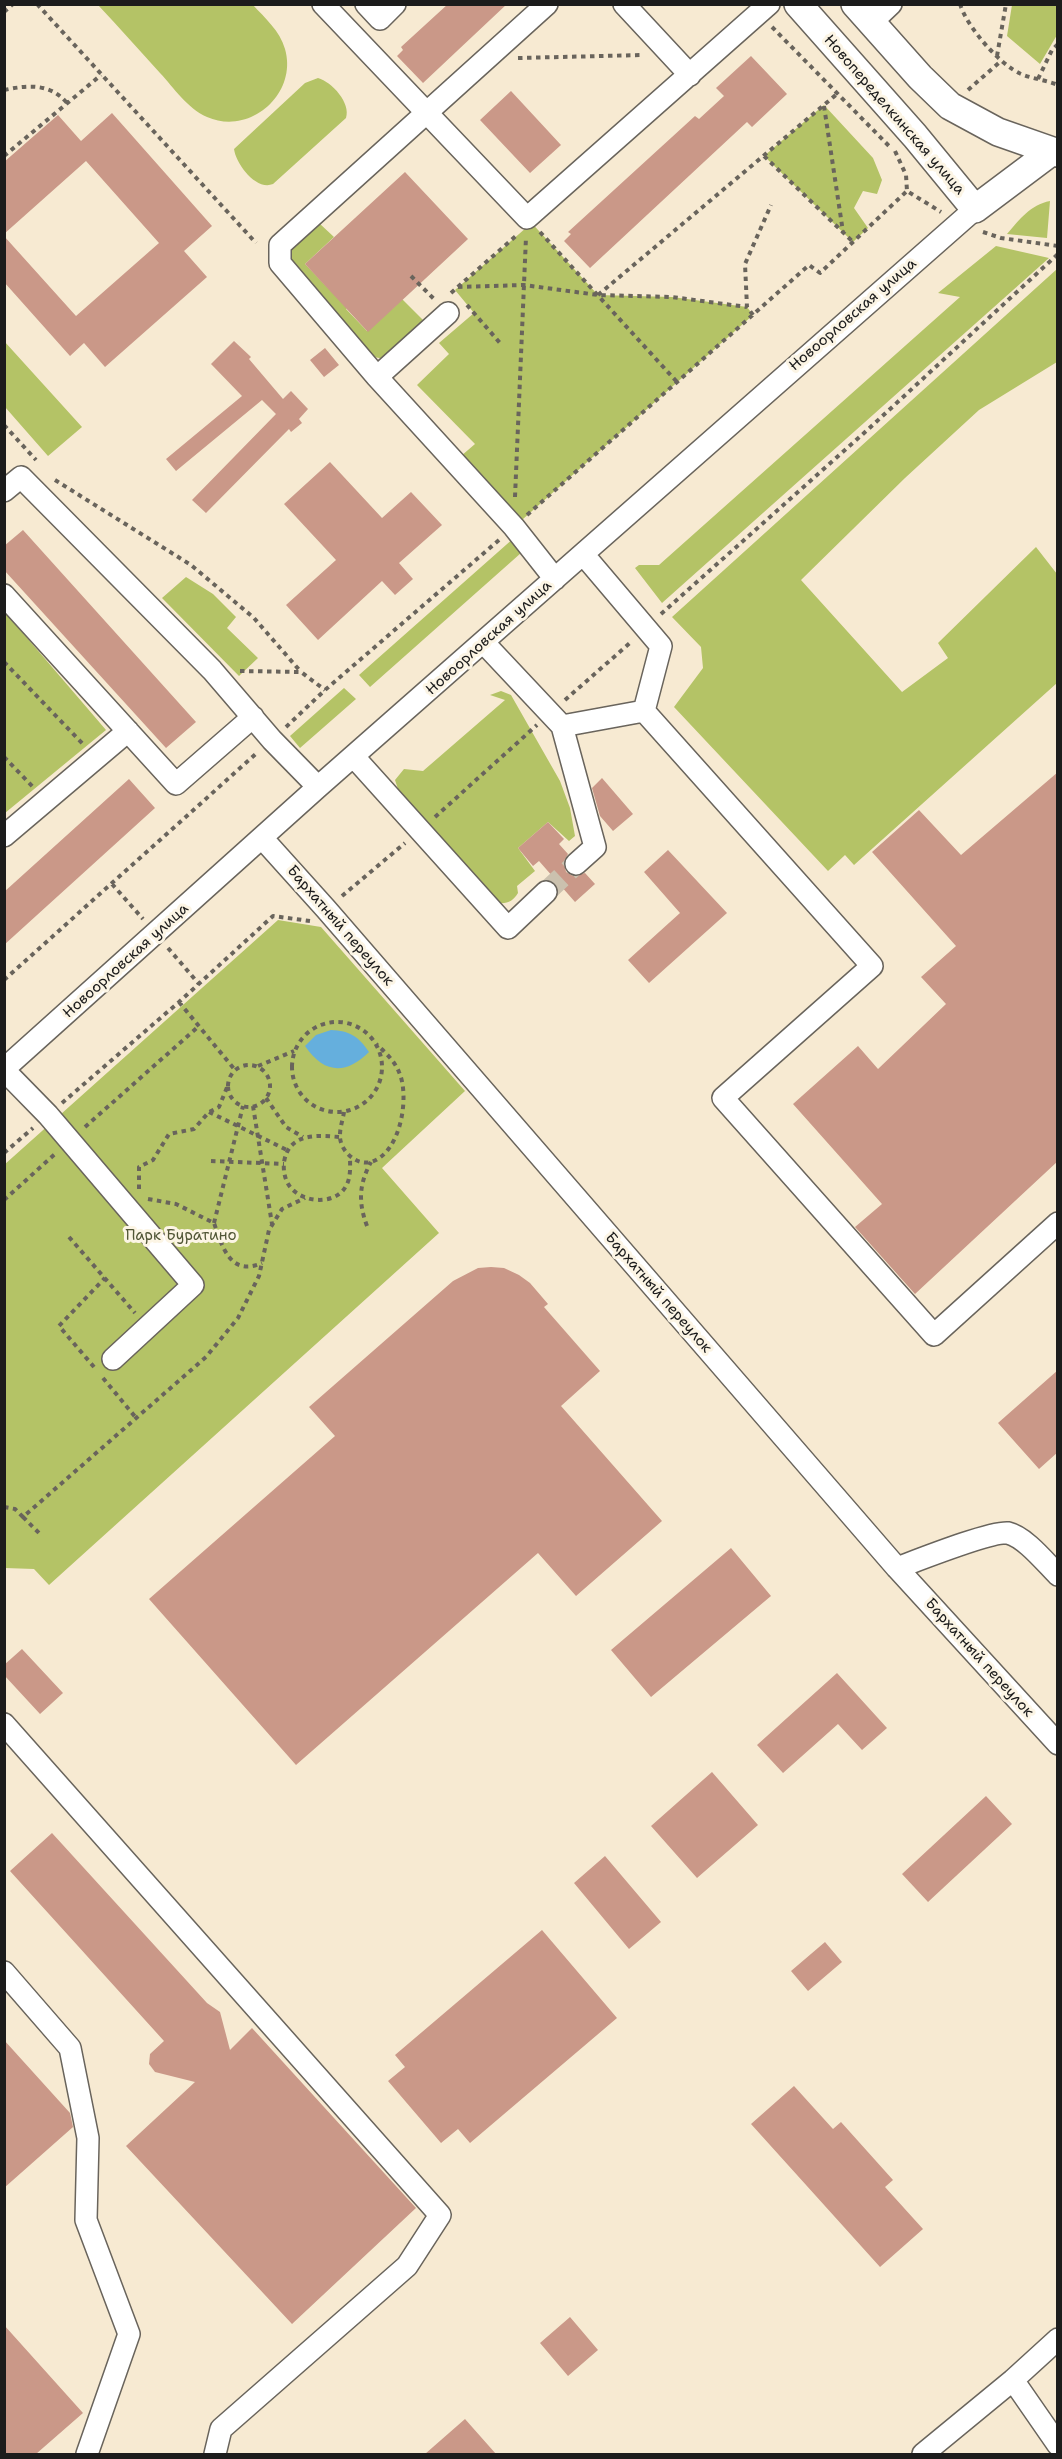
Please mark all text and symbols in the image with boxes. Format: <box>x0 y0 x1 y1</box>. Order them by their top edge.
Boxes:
street label: Новопеределкинская улица <box>820 31 968 199</box>
street label: Новоорловская улица <box>786 255 920 375</box>
street label: Новоорловская улица <box>422 577 556 699</box>
street label: Бархатный переулок <box>283 862 397 990</box>
street label: Новоорловская улица <box>59 900 193 1022</box>
park label: Парк Буратино <box>125 1227 237 1245</box>
street label: Бархатный переулок <box>601 1229 715 1357</box>
street label: Бархатный переулок <box>921 1595 1037 1721</box>

